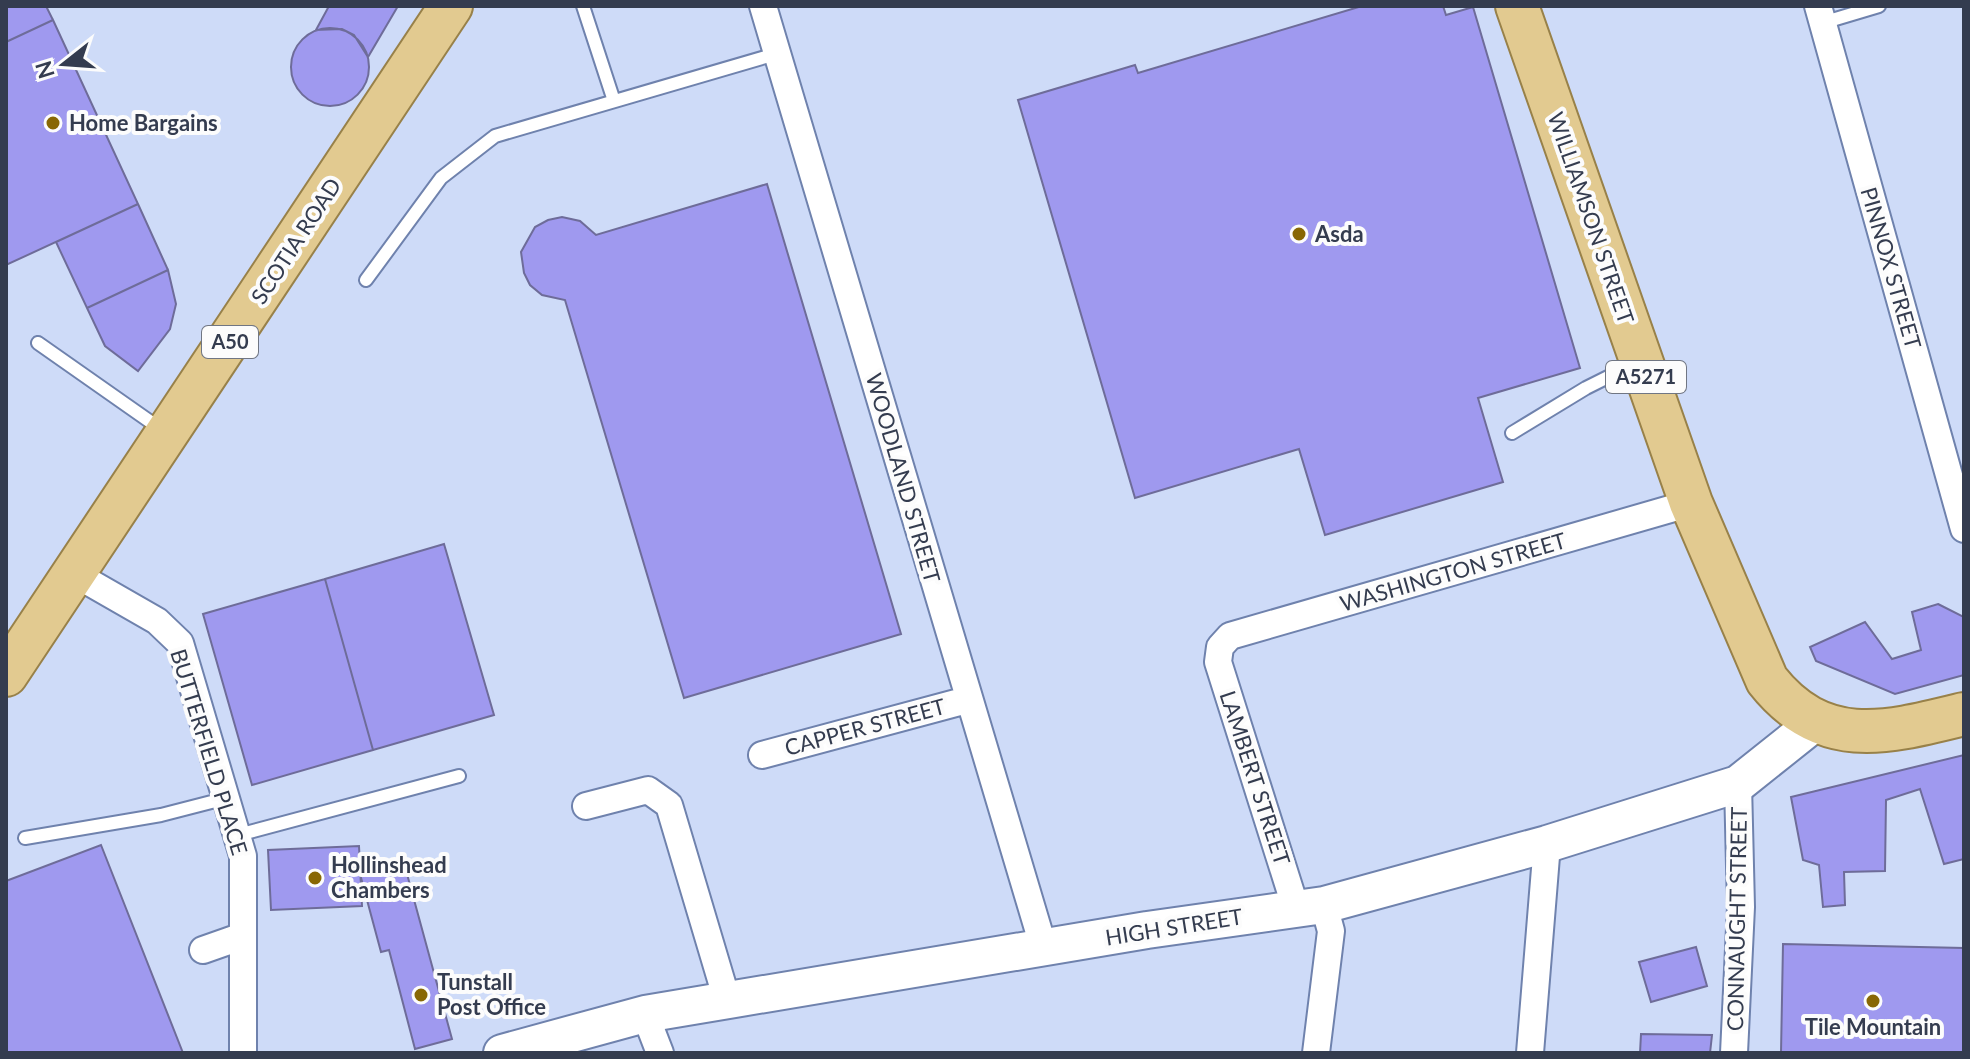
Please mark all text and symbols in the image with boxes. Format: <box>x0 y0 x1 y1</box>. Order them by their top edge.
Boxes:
north arrow <box>24 24 104 104</box>
text: N <box>29 58 60 82</box>
street label: WILLIAMSON STREET <box>1543 108 1640 327</box>
place label: Home Bargains <box>69 109 218 136</box>
marker: Home Bargains <box>44 114 62 132</box>
street label: SCOTIA ROAD <box>245 173 346 309</box>
street label: PINNOX STREET <box>1855 184 1927 352</box>
place label: Asda <box>1314 220 1364 247</box>
marker: Asda <box>1290 225 1308 243</box>
road number: A50 <box>202 326 258 358</box>
road number: A5271 <box>1606 361 1686 393</box>
street label: WOODLAND STREET <box>861 370 946 586</box>
street label: WASHINGTON STREET <box>1337 526 1569 617</box>
street label: BUTTERFIELD PLACE <box>165 645 254 858</box>
street label: LAMBERT STREET <box>1215 687 1296 869</box>
street label: CAPPER STREET <box>782 692 948 761</box>
street label: CONNAUGHT STREET <box>1721 807 1752 1031</box>
place label: Hollinshead Chambers <box>331 851 447 903</box>
marker: Hollinshead Chambers <box>306 869 324 887</box>
street label: HIGH STREET <box>1103 902 1244 951</box>
place label: Tunstall Post Office <box>437 968 546 1020</box>
marker: Tunstall Post Office <box>412 986 430 1004</box>
marker: Tile Mountain <box>1864 992 1882 1010</box>
place label: Tile Mountain <box>1805 1013 1941 1040</box>

